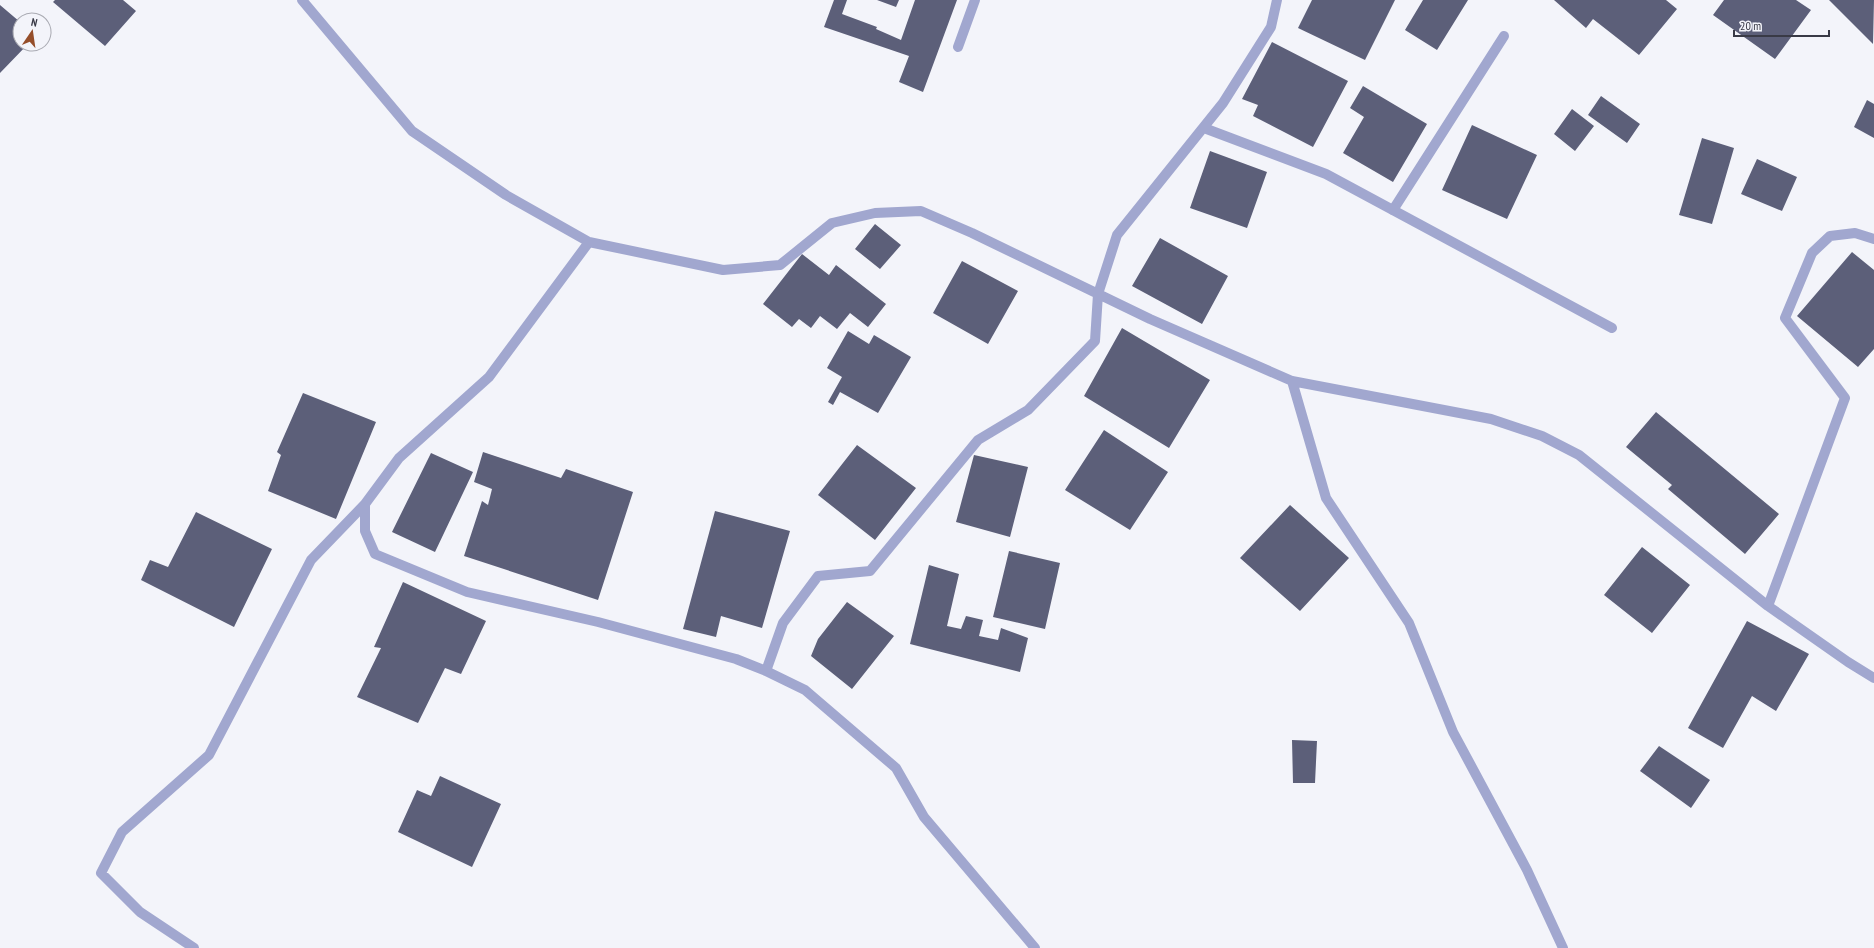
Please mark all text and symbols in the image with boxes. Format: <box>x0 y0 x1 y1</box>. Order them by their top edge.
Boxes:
north arrow <box>12 12 52 52</box>
scale bar <box>1734 12 1829 38</box>
text: N <box>30 15 39 30</box>
text: 20 m <box>1740 18 1761 33</box>

